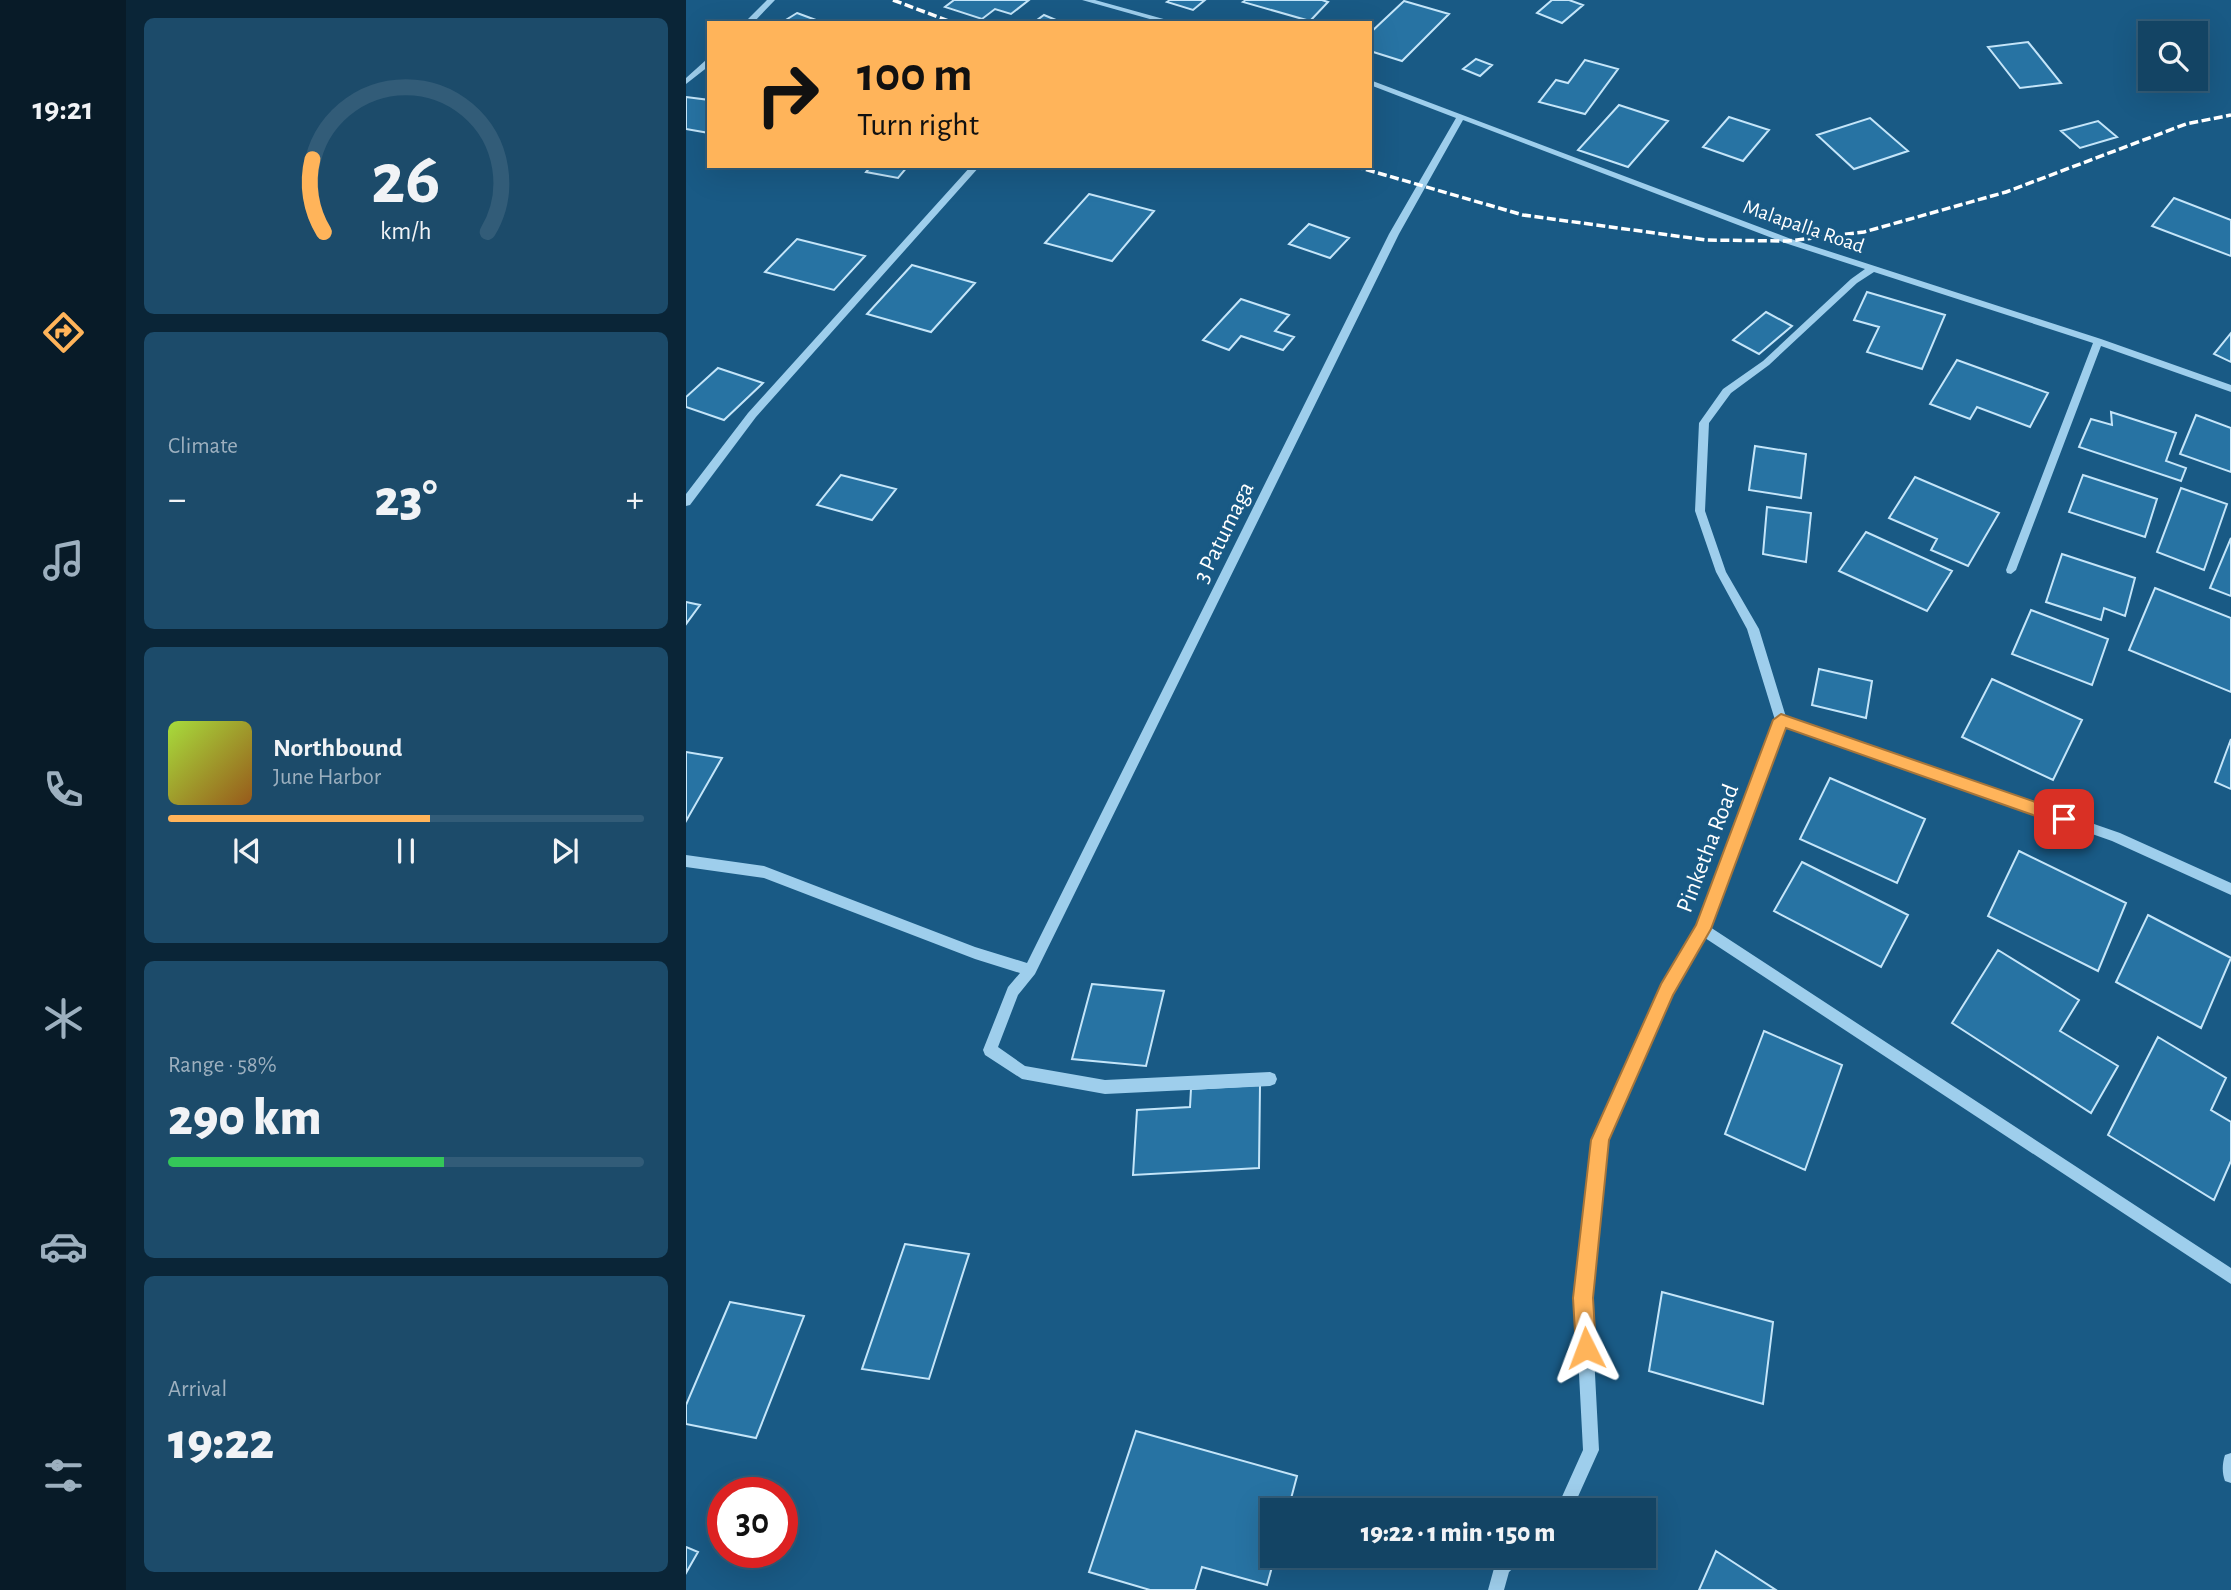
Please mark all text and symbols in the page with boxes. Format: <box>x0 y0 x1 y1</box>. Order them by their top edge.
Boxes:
map controls <box>2138 21 2208 91</box>
button: search <box>2138 21 2208 91</box>
icon: right <box>742 49 833 140</box>
text: 100 m <box>857 51 973 100</box>
text: 19:21 <box>33 93 93 125</box>
text: Turn right <box>857 109 979 141</box>
text: 26 <box>371 145 441 218</box>
street label: Malapalla Road <box>1741 196 1867 257</box>
text: km/h <box>380 219 432 244</box>
icon: directions <box>39 308 88 357</box>
text: Climate <box>168 435 238 458</box>
text: 23° <box>375 473 437 525</box>
street label: 3 Patumaga <box>1189 478 1259 587</box>
text: − <box>168 481 186 519</box>
text: + <box>626 481 644 519</box>
icon: music <box>39 536 88 585</box>
text: Northbound <box>273 735 402 761</box>
icon: phone <box>39 765 88 814</box>
text: June Harbor <box>273 766 381 789</box>
street label: Pinketha Road <box>1673 781 1743 916</box>
pin <box>2034 789 2094 849</box>
icon: arrive <box>2045 800 2083 838</box>
icon: previous <box>228 832 266 870</box>
icon: pause <box>387 832 425 870</box>
icon: next <box>546 832 584 870</box>
icon: climate <box>39 994 88 1043</box>
text: Range · 58% <box>168 1054 277 1077</box>
text: 290 km <box>168 1092 322 1144</box>
icon: car <box>39 1222 88 1271</box>
position arrow <box>1549 1311 1623 1385</box>
text: Arrival <box>168 1378 227 1401</box>
text: 19:22 <box>168 1416 274 1468</box>
icon: filters <box>39 1451 88 1500</box>
speed limit sign: 30 <box>707 1477 798 1568</box>
text: 19:22 · 1 min · 150 m <box>1361 1520 1555 1546</box>

